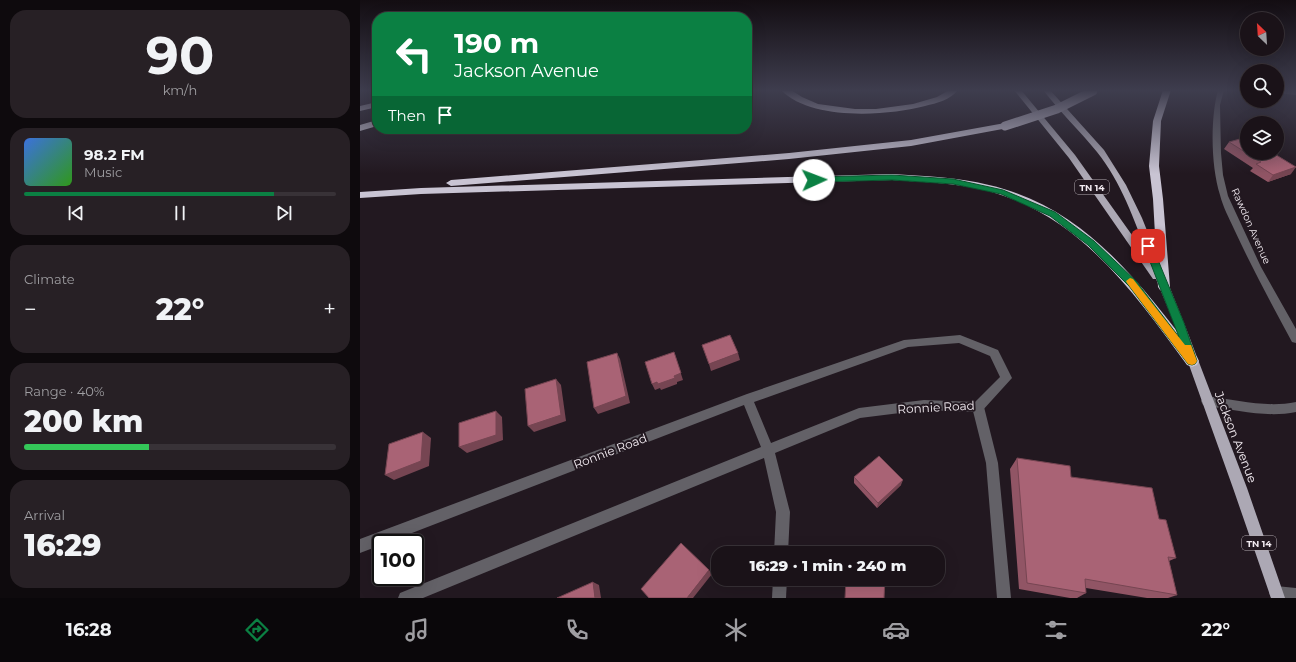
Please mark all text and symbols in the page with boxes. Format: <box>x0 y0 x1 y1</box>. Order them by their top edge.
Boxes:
north arrow <box>1240 12 1284 56</box>
map controls <box>1240 12 1284 160</box>
text: 90 <box>146 24 214 87</box>
text: 190 m <box>454 26 539 60</box>
icon: left <box>388 28 440 80</box>
text: Jackson Avenue <box>454 60 599 82</box>
button: search <box>1240 64 1284 108</box>
text: km/h <box>163 82 197 98</box>
icon: arrive <box>434 104 456 126</box>
text: Then <box>388 106 426 125</box>
button: layers <box>1240 116 1284 160</box>
text: 98.2 FM <box>84 145 145 164</box>
position arrow <box>793 159 835 201</box>
text: Music <box>84 164 122 180</box>
road number: TN 14 <box>1075 180 1109 194</box>
street label: Rawdon Avenue <box>1228 186 1274 266</box>
icon: previous <box>65 202 87 224</box>
icon: pause <box>169 202 191 224</box>
icon: next <box>273 202 295 224</box>
pin <box>1131 229 1165 263</box>
icon: arrive <box>1137 235 1159 257</box>
text: Climate <box>24 271 75 287</box>
text: 22° <box>156 291 204 328</box>
text: − <box>24 296 37 323</box>
text: + <box>323 296 336 323</box>
text: Range · 40% <box>24 383 105 399</box>
street label: Jackson Avenue <box>1211 388 1260 485</box>
street label: Ronnie Road <box>897 397 975 417</box>
text: 200 km <box>24 403 143 440</box>
street label: Ronnie Road <box>571 430 649 472</box>
text: Arrival <box>24 507 65 523</box>
text: 16:29 <box>24 527 102 564</box>
speed limit sign: 100 <box>372 534 424 586</box>
road number: TN 14 <box>1242 536 1276 550</box>
text: 16:29 · 1 min · 240 m <box>750 556 906 575</box>
icon: directions <box>243 616 271 644</box>
icon: music <box>403 616 431 644</box>
icon: phone <box>563 616 591 644</box>
icon: climate <box>722 616 750 644</box>
icon: car <box>882 616 910 644</box>
icon: filters <box>1042 616 1070 644</box>
text: 16:28 <box>66 619 112 641</box>
text: 22° <box>1201 619 1230 641</box>

